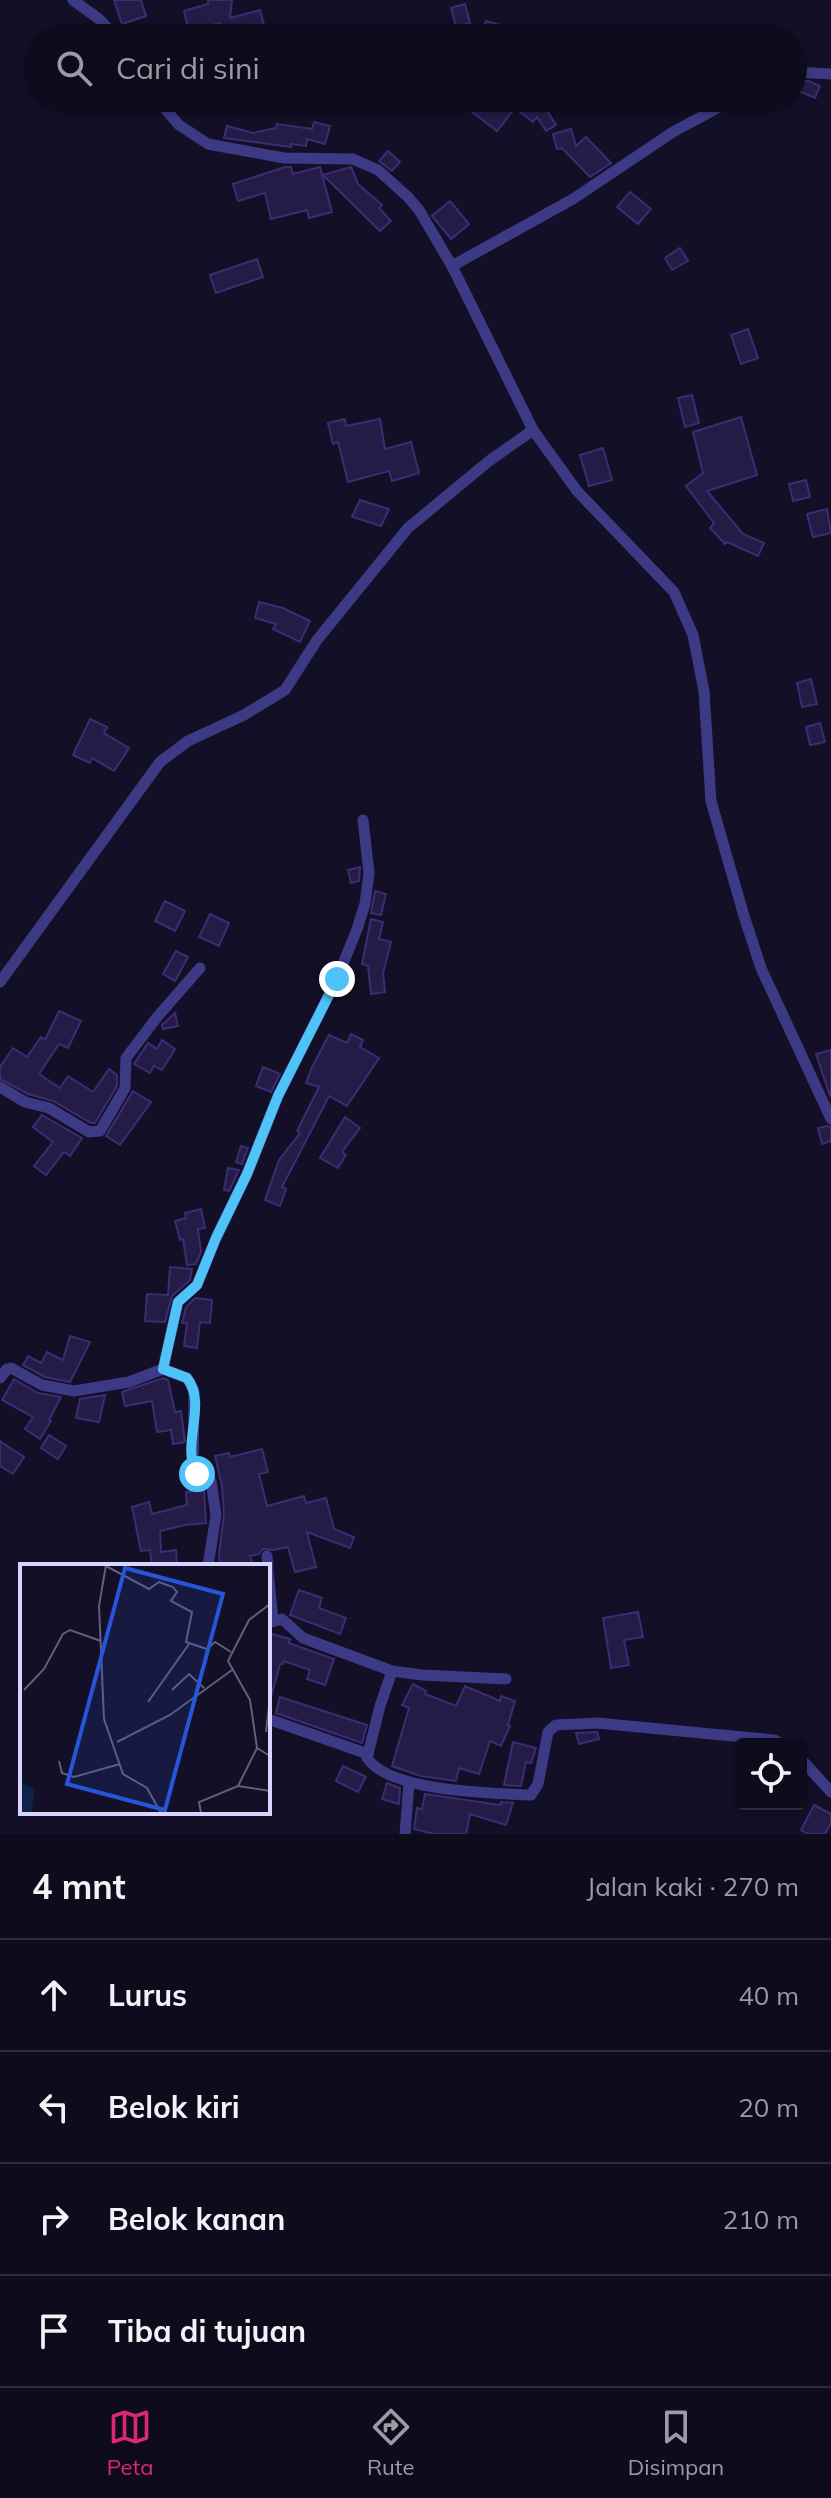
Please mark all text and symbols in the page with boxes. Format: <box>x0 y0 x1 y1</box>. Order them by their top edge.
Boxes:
search box <box>24 24 807 112</box>
icon: search <box>52 46 96 90</box>
text: Cari di sini <box>116 49 260 87</box>
route end <box>319 961 355 997</box>
route start <box>179 1456 215 1492</box>
inset map <box>20 1564 270 1814</box>
map controls <box>735 1738 807 1810</box>
button: locate <box>735 1738 807 1810</box>
text: 4 mnt <box>32 1865 126 1908</box>
text: Jalan kaki · 270 m <box>587 1870 799 1903</box>
icon: ahead <box>32 1973 76 2017</box>
text: Lurus <box>108 1976 187 2014</box>
text: 40 m <box>738 1979 799 2012</box>
icon: left <box>32 2085 76 2129</box>
text: Belok kiri <box>108 2088 240 2126</box>
text: 20 m <box>738 2091 799 2124</box>
icon: right <box>32 2197 76 2241</box>
text: Belok kanan <box>108 2200 285 2238</box>
text: 210 m <box>723 2203 799 2236</box>
icon: arrive <box>32 2309 76 2353</box>
text: Tiba di tujuan <box>108 2312 306 2350</box>
tab: Peta <box>107 2405 153 2481</box>
tab: Rute <box>367 2405 414 2481</box>
tab: Disimpan <box>628 2405 724 2481</box>

